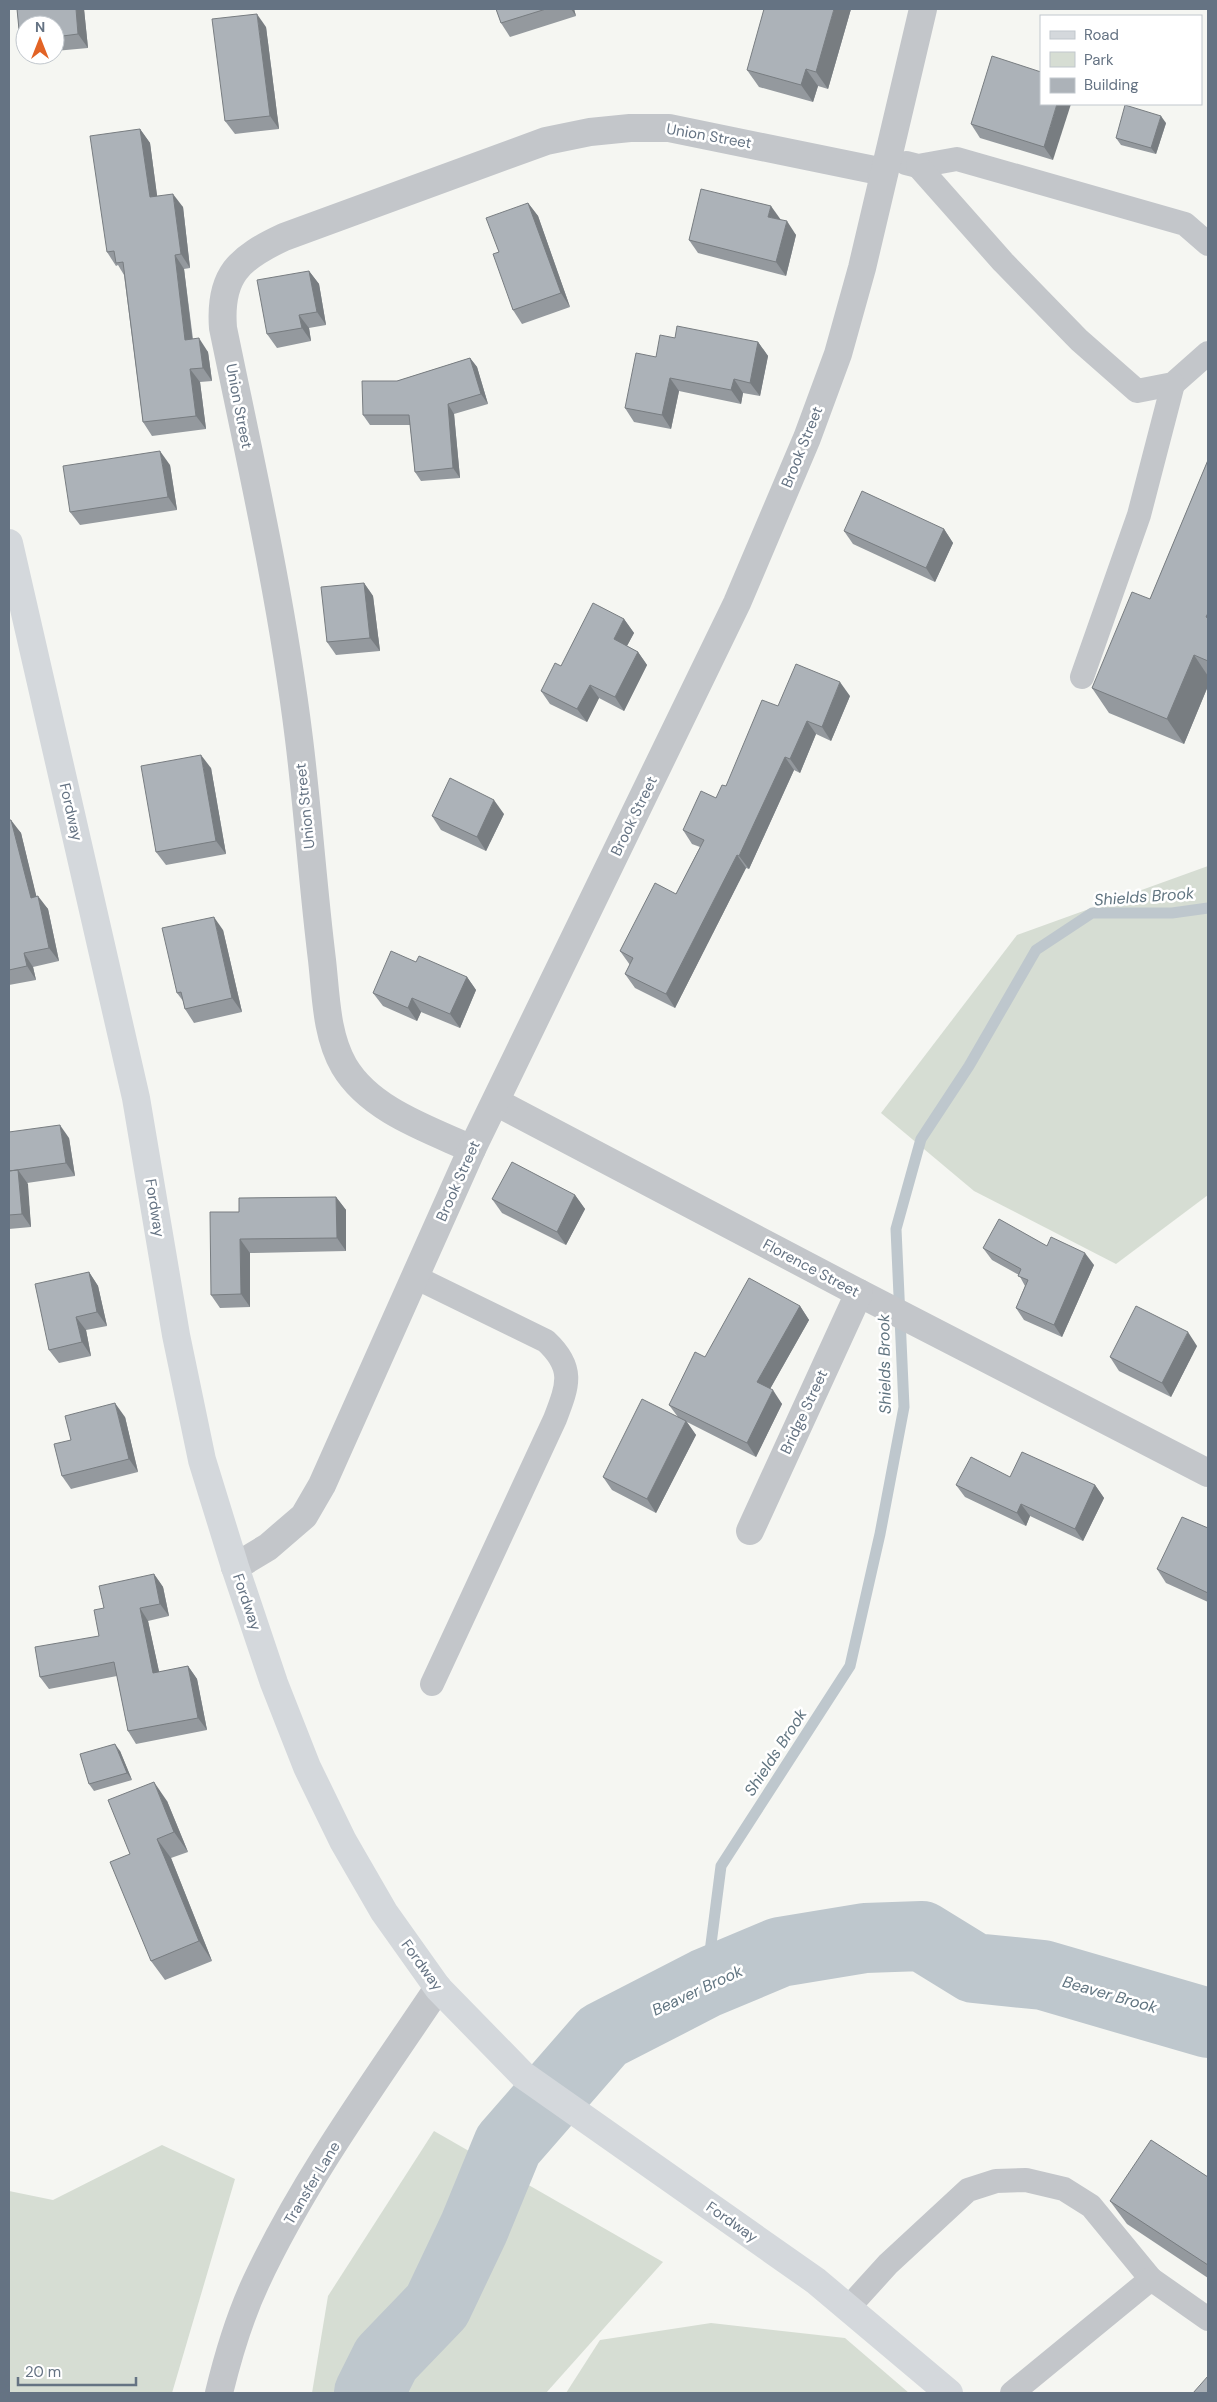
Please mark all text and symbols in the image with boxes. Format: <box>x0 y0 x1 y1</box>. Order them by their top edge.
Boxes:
north arrow <box>15 15 65 65</box>
legend <box>1040 15 1202 105</box>
text: N <box>35 18 45 36</box>
text: Road <box>1084 25 1119 45</box>
text: Park <box>1084 50 1114 70</box>
text: Building <box>1084 75 1139 95</box>
street label: Union Street <box>665 119 753 153</box>
street label: Union Street <box>221 362 257 450</box>
street label: Brook Street <box>777 403 827 491</box>
street label: Union Street <box>291 762 319 850</box>
street label: Brook Street <box>606 773 662 859</box>
street label: Fordway <box>55 781 87 843</box>
water label: Shields Brook <box>1093 882 1196 910</box>
street label: Brook Street <box>431 1137 485 1224</box>
street label: Fordway <box>141 1177 170 1239</box>
street label: Florence Street <box>759 1234 863 1302</box>
water label: Shields Brook <box>873 1313 896 1414</box>
street label: Bridge Street <box>776 1367 832 1457</box>
street label: Fordway <box>228 1571 266 1634</box>
water label: Shields Brook <box>739 1704 812 1800</box>
street label: Fordway <box>397 1935 448 1995</box>
water label: Beaver Brook <box>648 1960 747 2021</box>
water label: Beaver Brook <box>1060 1971 1161 2018</box>
street label: Transfer Lane <box>279 2138 345 2228</box>
street label: Fordway <box>702 2197 762 2247</box>
scale bar <box>18 2354 135 2386</box>
text: 20 m <box>25 2362 61 2382</box>

